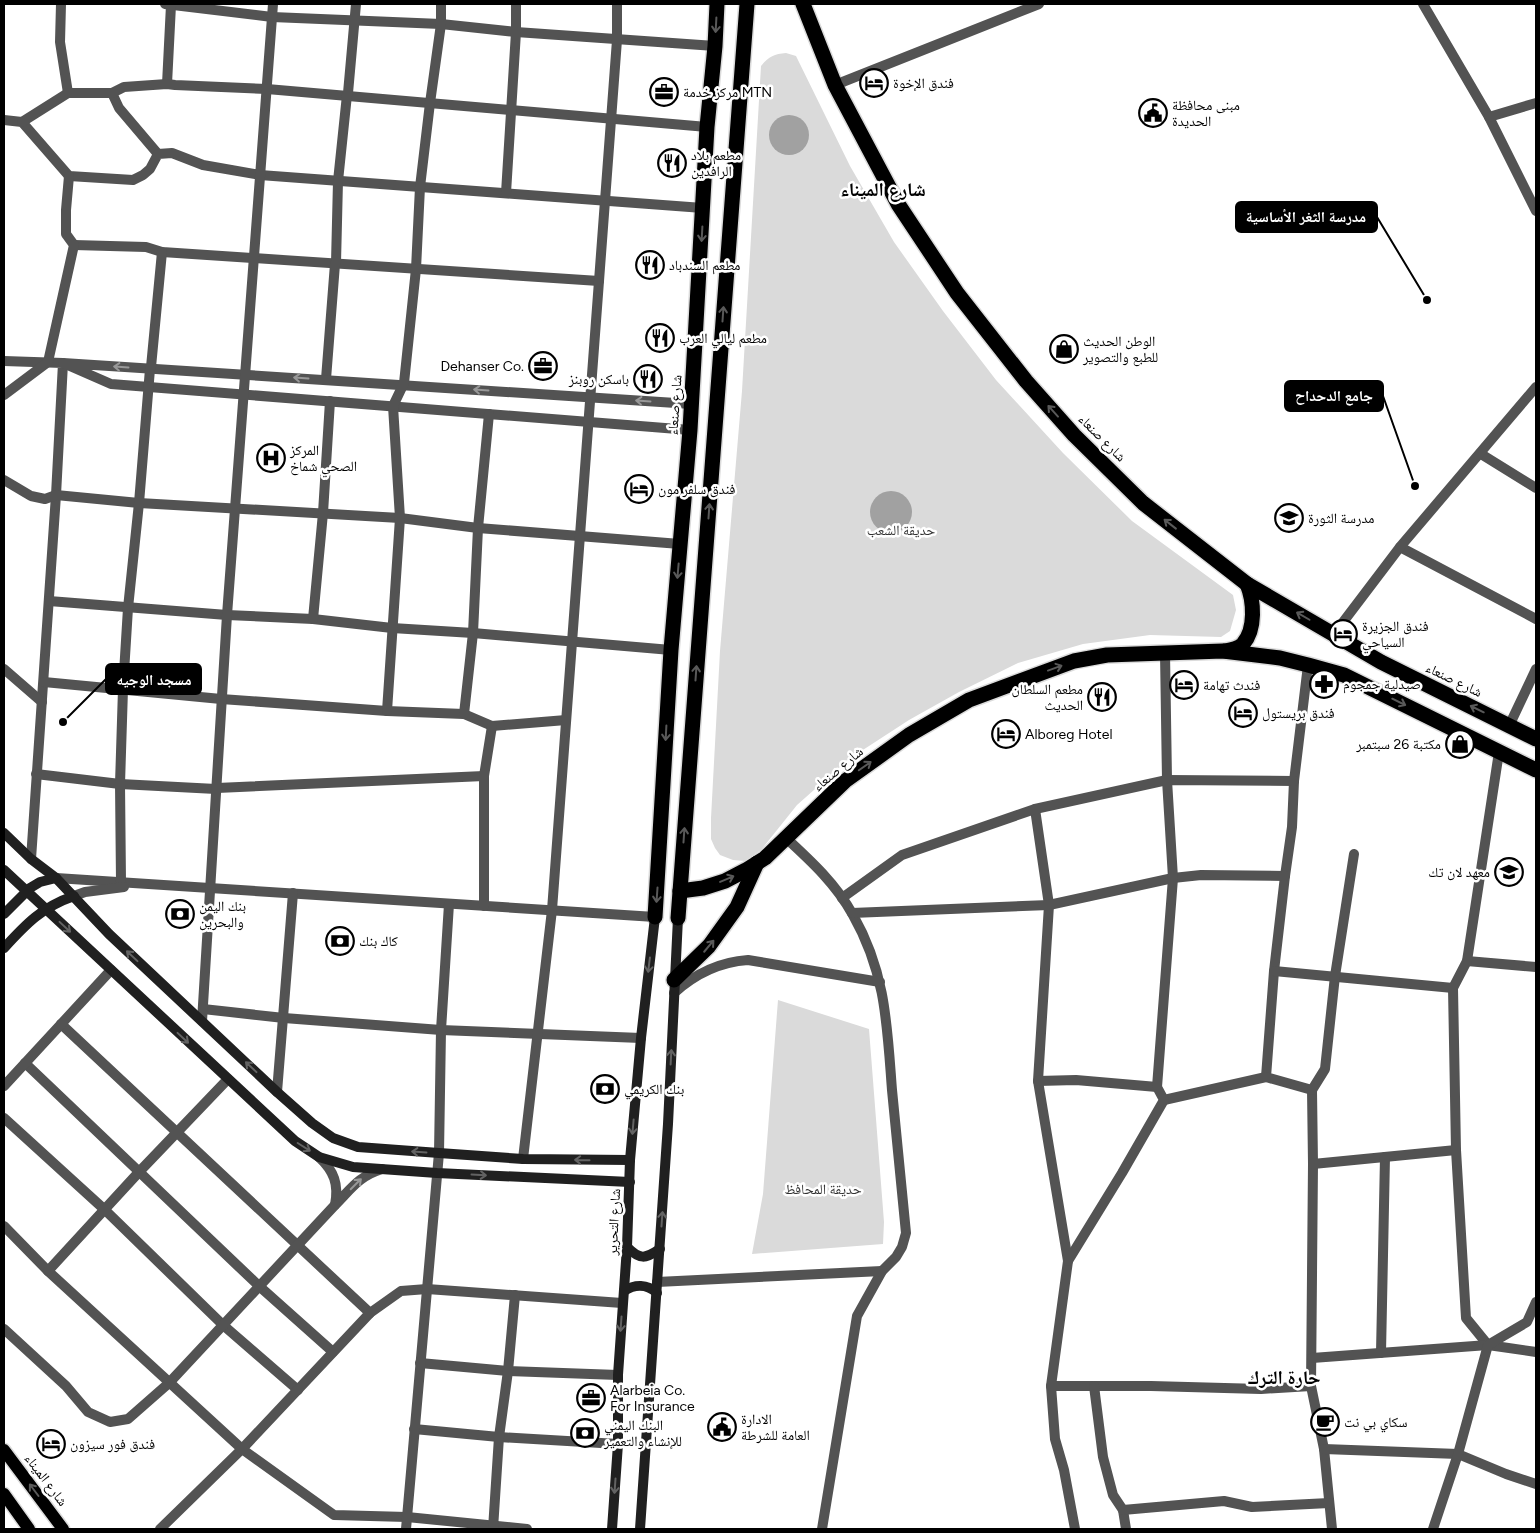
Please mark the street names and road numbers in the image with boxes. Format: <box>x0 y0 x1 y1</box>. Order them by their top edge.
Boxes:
street label: شارع صنعاء <box>664 374 687 436</box>
street label: شارع صنعاء <box>1074 411 1129 466</box>
street label: شارع صنعاء <box>1423 659 1485 702</box>
street label: شارع صنعاء <box>809 743 867 796</box>
street label: شارع التحرير <box>604 1188 625 1257</box>
street label: شارع الميناء <box>20 1451 71 1510</box>

